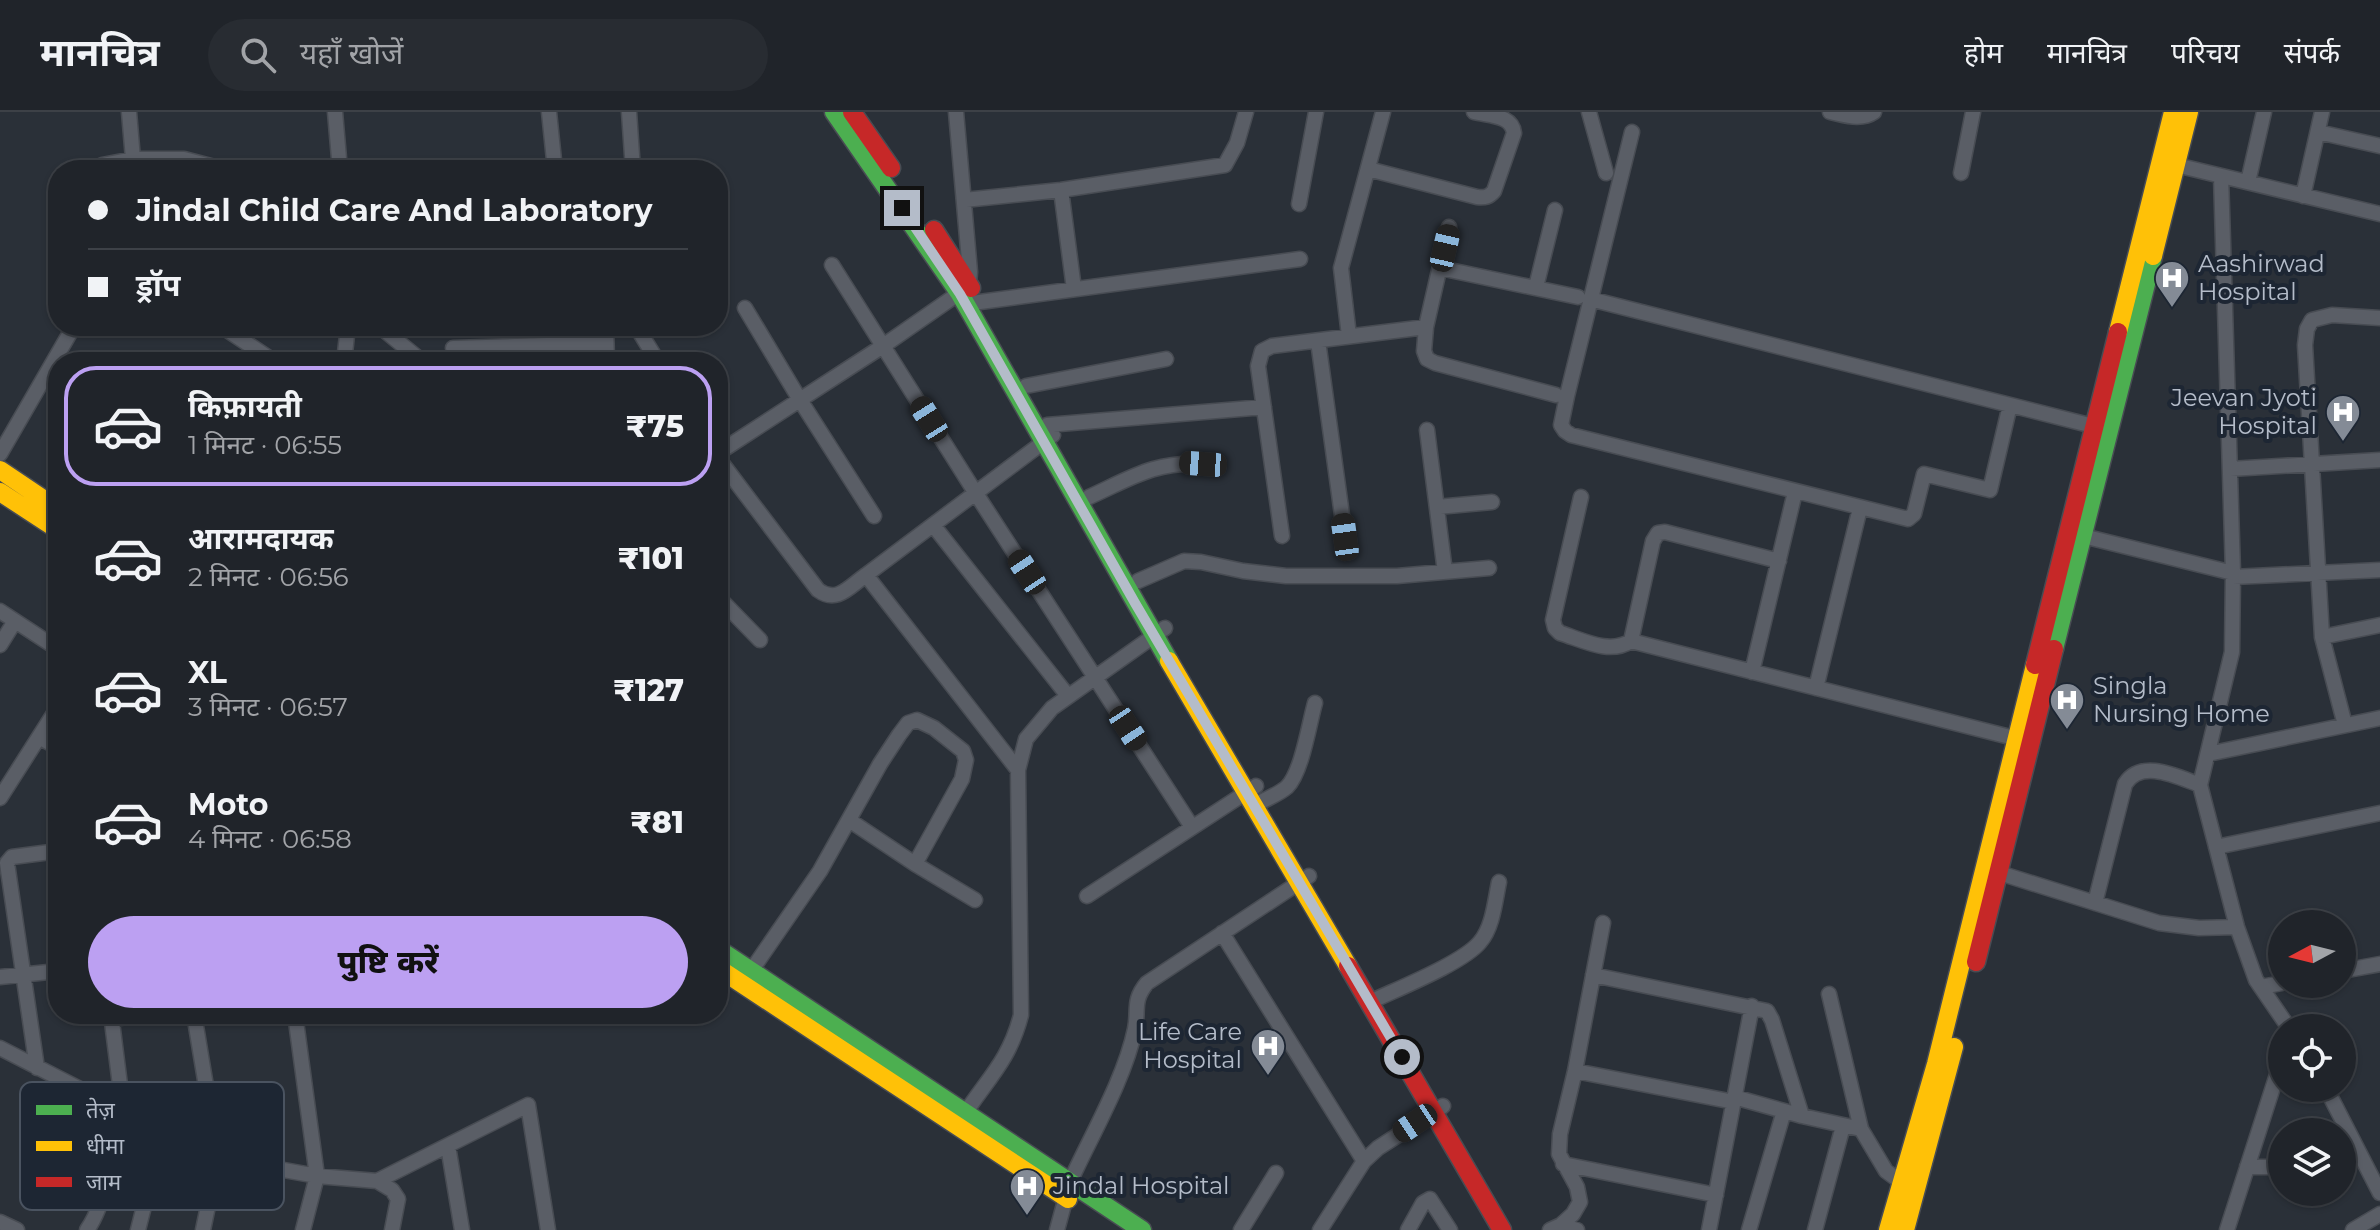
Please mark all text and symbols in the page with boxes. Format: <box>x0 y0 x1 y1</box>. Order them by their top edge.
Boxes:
search box <box>208 19 768 91</box>
text: मानचित्र <box>40 29 160 76</box>
icon: search <box>236 33 280 77</box>
text: यहाँ खोजें <box>300 35 403 72</box>
text: होम <box>1964 36 2003 70</box>
text: मानचित्र <box>2047 36 2127 70</box>
text: परिचय <box>2171 36 2240 70</box>
text: संपर्क <box>2284 36 2340 70</box>
route end <box>884 190 920 226</box>
text: Jindal Child Care And Laboratory <box>136 192 652 229</box>
car <box>1428 222 1462 274</box>
place label: Aashirwad Hospital <box>2198 249 2325 306</box>
hospital icon: Aashirwad Hospital <box>2153 259 2191 309</box>
text: ड्रॉप <box>136 267 180 304</box>
place label: Jeevan Jyoti Hospital <box>2170 383 2317 440</box>
text: किफ़ायती <box>188 388 302 425</box>
icon: car <box>92 390 164 462</box>
car <box>906 392 952 446</box>
hospital icon: Jeevan Jyoti Hospital <box>2324 393 2362 443</box>
text: ₹75 <box>625 408 684 445</box>
text: 1 मिनट · 06:55 <box>188 429 342 461</box>
car <box>1178 450 1228 478</box>
car <box>1330 512 1360 562</box>
text: आरामदायक <box>188 520 334 557</box>
icon: car <box>92 522 164 594</box>
text: ₹101 <box>617 540 684 577</box>
car <box>1004 545 1050 599</box>
text: 2 मिनट · 06:56 <box>188 561 349 593</box>
icon: car <box>92 654 164 726</box>
text: XL <box>188 654 227 691</box>
place label: Singla Nursing Home <box>2093 671 2270 728</box>
text: ₹127 <box>613 672 684 709</box>
hospital icon: Singla Nursing Home <box>2048 681 2086 731</box>
text: 3 मिनट · 06:57 <box>188 691 348 723</box>
car <box>1105 701 1151 755</box>
icon: car <box>92 786 164 858</box>
text: Moto <box>188 786 269 823</box>
text: ₹81 <box>630 804 684 841</box>
text: 4 मिनट · 06:58 <box>188 823 352 855</box>
north arrow <box>2268 910 2356 998</box>
map controls <box>2268 910 2356 1206</box>
button: पुष्टि करें <box>88 916 688 1008</box>
button: locate <box>2268 1014 2356 1102</box>
place label: Life Care Hospital <box>1138 1017 1242 1074</box>
hospital icon: Life Care Hospital <box>1249 1027 1287 1077</box>
route start <box>1384 1039 1420 1075</box>
legend <box>20 1082 284 1210</box>
text: तेज़ <box>86 1097 116 1124</box>
car <box>1388 1100 1442 1146</box>
button: layers <box>2268 1118 2356 1206</box>
text: धीमा <box>86 1133 124 1160</box>
hospital icon: Jindal Hospital <box>1008 1167 1046 1217</box>
text: जाम <box>86 1169 122 1196</box>
place label: Jindal Hospital <box>1052 1171 1230 1200</box>

